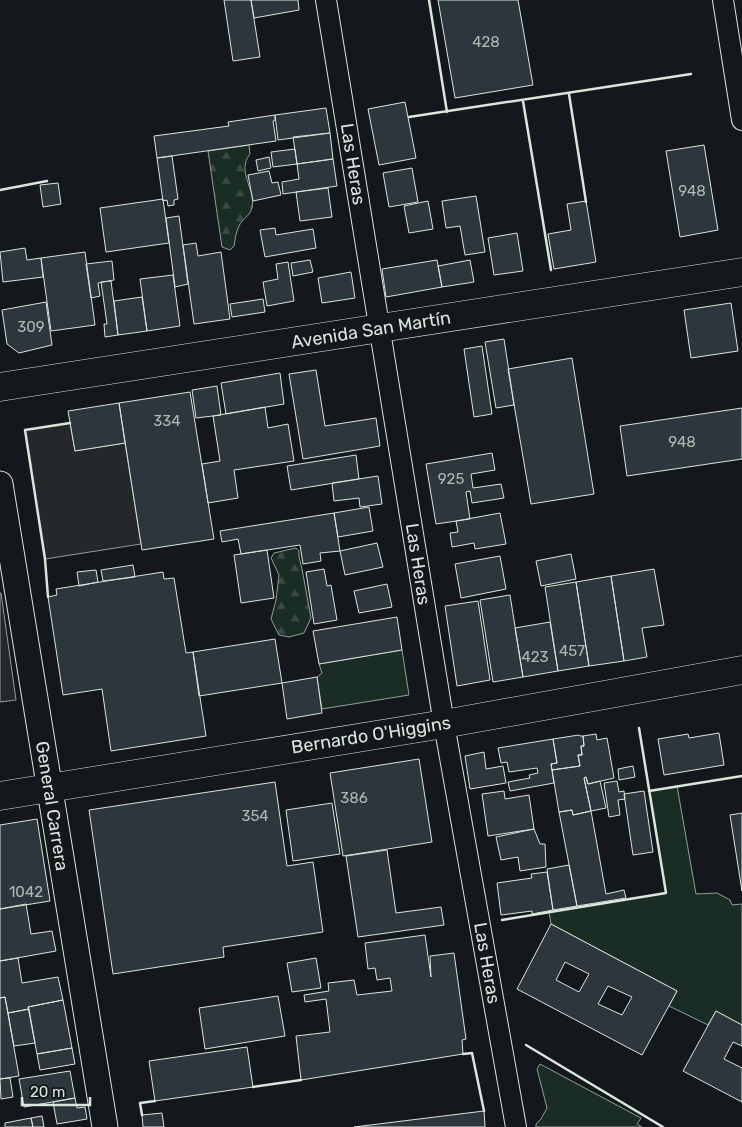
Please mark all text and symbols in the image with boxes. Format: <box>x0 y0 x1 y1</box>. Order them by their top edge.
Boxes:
house number: 428 <box>472 33 500 51</box>
street label: Las Heras <box>336 122 370 206</box>
house number: 948 <box>678 182 706 200</box>
street label: Avenida San Martín <box>290 307 452 353</box>
house number: 309 <box>17 318 45 336</box>
house number: 334 <box>153 412 181 430</box>
house number: 948 <box>668 433 696 451</box>
house number: 925 <box>438 470 464 488</box>
street label: Las Heras <box>401 522 435 606</box>
house number: 457 <box>559 642 585 660</box>
house number: 423 <box>521 648 549 666</box>
street label: Bernardo O'Higgins <box>290 712 452 758</box>
street label: General Carrera <box>31 740 73 872</box>
house number: 386 <box>340 789 368 807</box>
house number: 354 <box>241 807 269 825</box>
house number: 1042 <box>9 883 43 901</box>
street label: Las Heras <box>469 921 505 1005</box>
scale bar <box>22 1074 90 1106</box>
text: 20 m <box>30 1083 65 1101</box>

